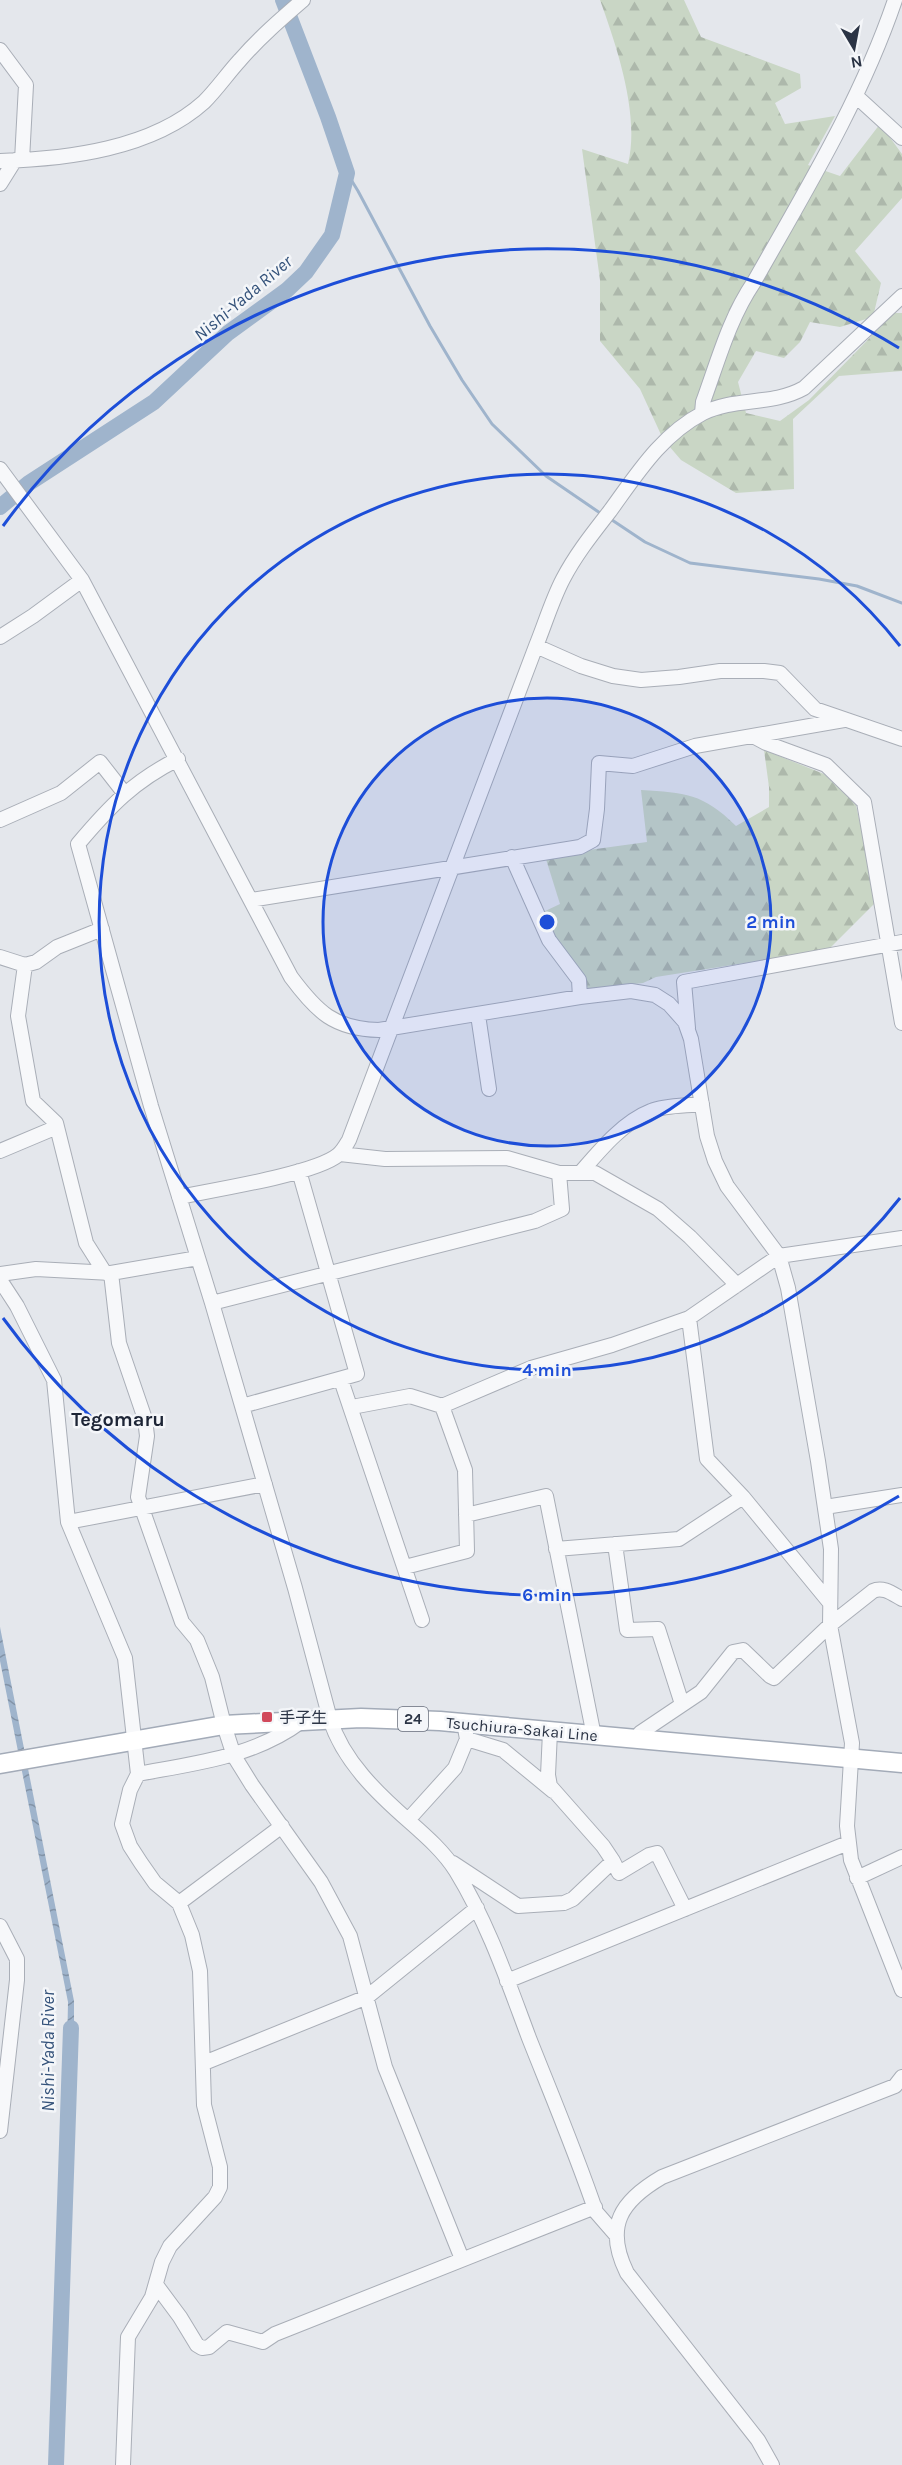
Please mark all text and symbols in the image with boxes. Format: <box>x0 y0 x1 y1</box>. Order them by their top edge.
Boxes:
north arrow <box>824 18 884 78</box>
text: N <box>849 52 864 73</box>
water label: Nishi-Yada River <box>189 250 297 346</box>
text: 2 min <box>746 911 796 933</box>
centre of rings <box>537 912 557 932</box>
text: 4 min <box>522 1359 572 1381</box>
district label: Tegomaru <box>71 1408 165 1431</box>
text: 6 min <box>522 1584 572 1606</box>
road number: 24 <box>398 1707 428 1731</box>
place label: 手子生 <box>279 1708 327 1727</box>
marker: 手子生 <box>260 1710 274 1724</box>
street label: Tsuchiura-Sakai Line <box>445 1713 599 1745</box>
water label: Nishi-Yada River <box>37 1989 59 2112</box>

